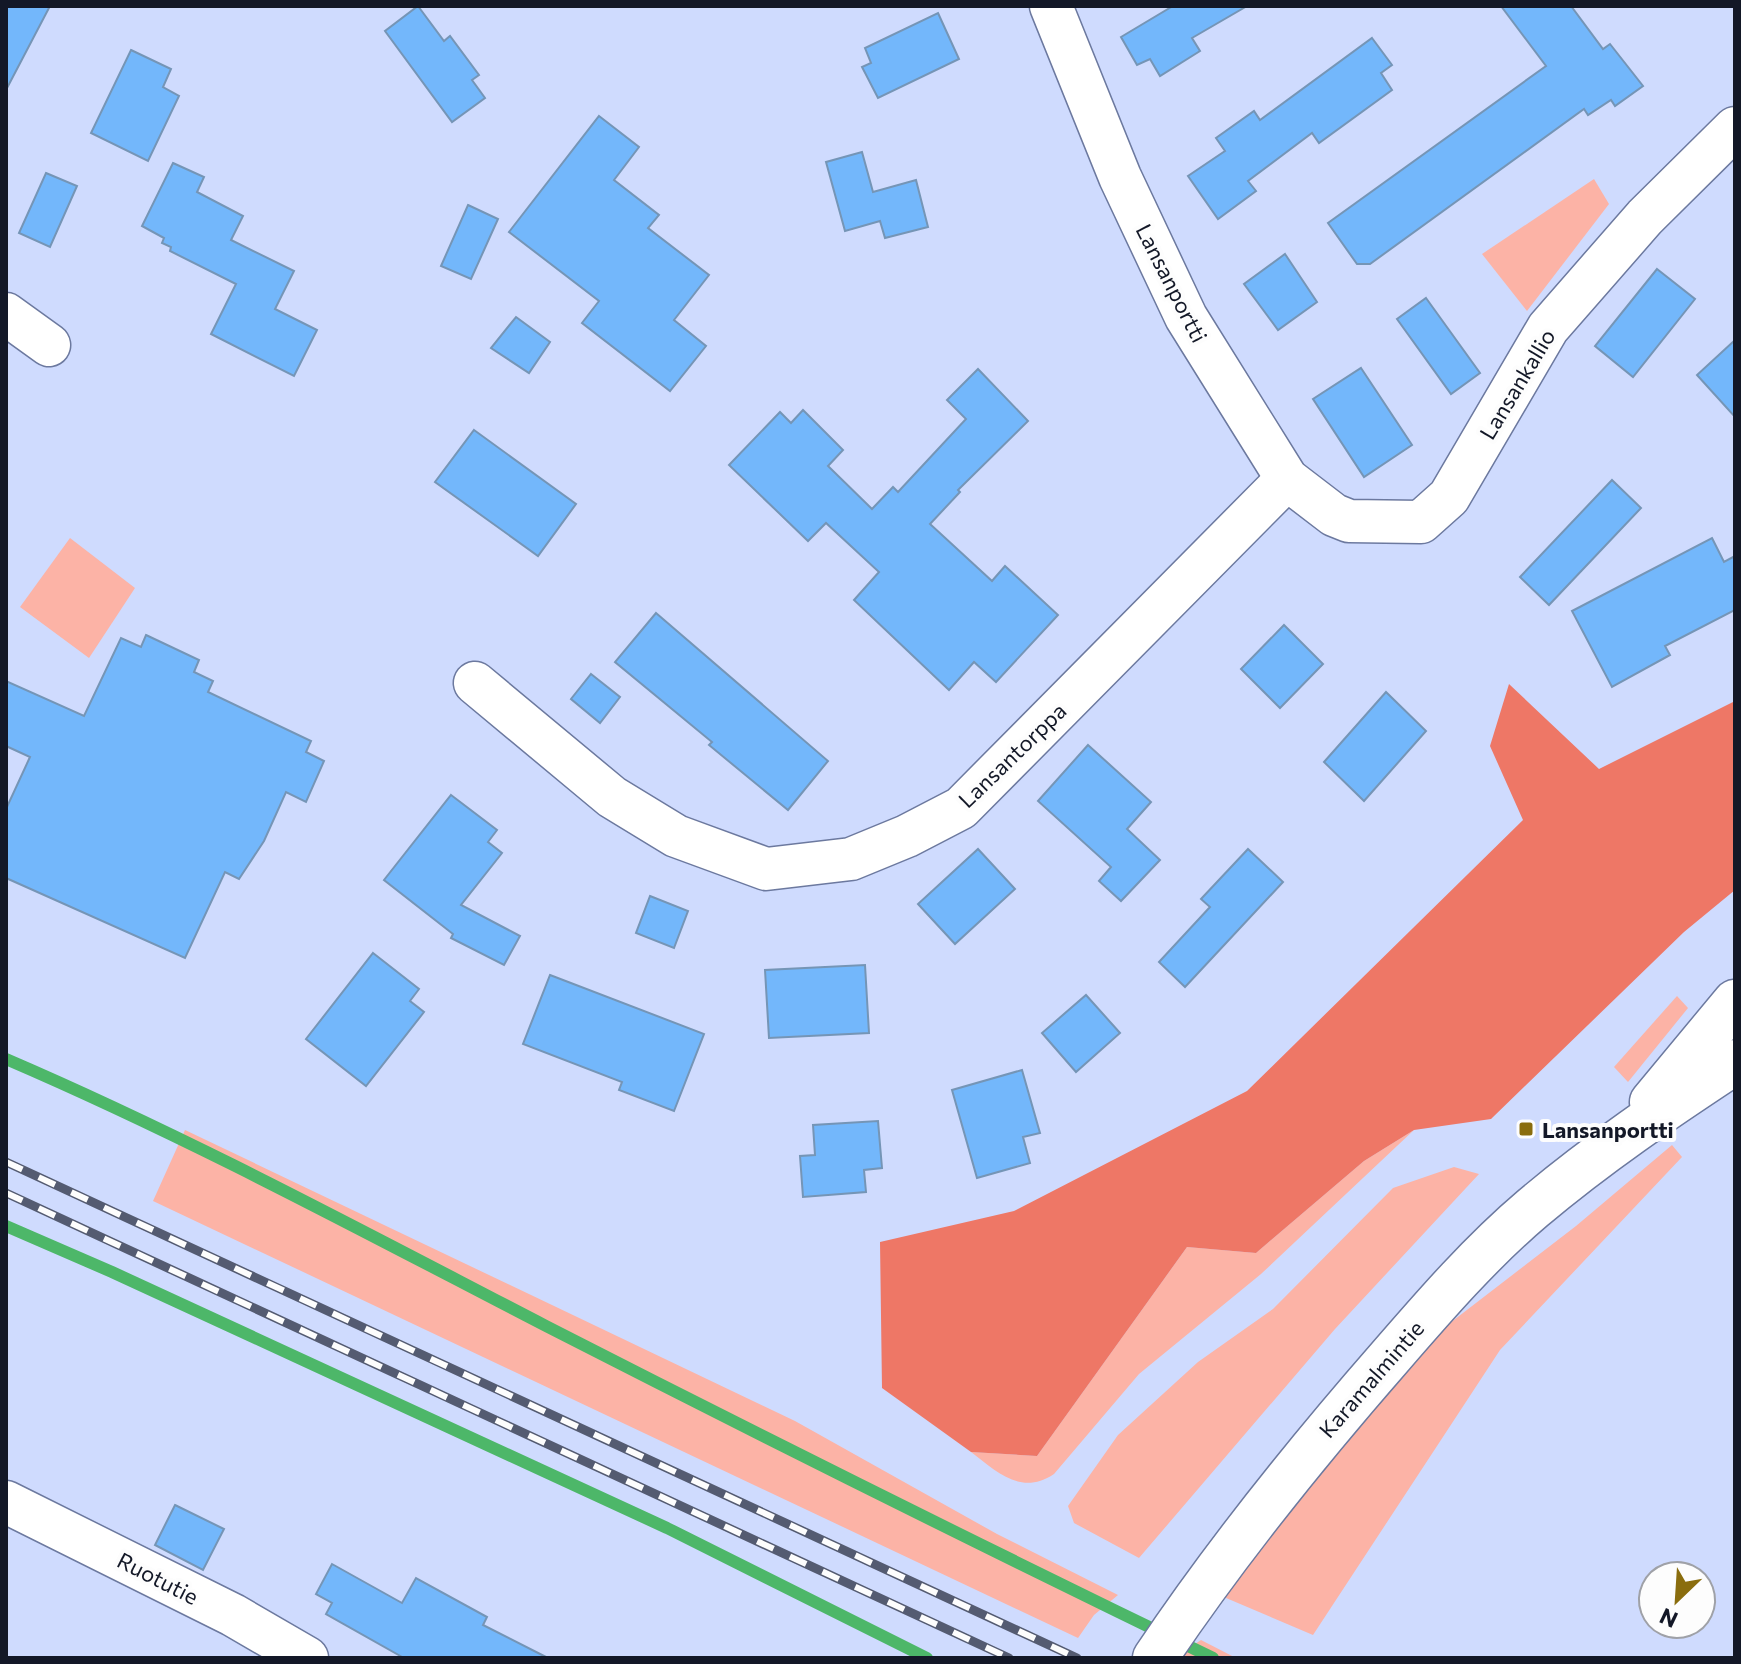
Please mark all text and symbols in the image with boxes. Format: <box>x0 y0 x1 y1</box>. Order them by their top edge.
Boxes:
street label: Lansanportti <box>1131 219 1213 347</box>
street label: Lansankallio <box>1473 324 1561 444</box>
street label: Lansantorppa <box>953 697 1071 813</box>
place label: Lansanportti <box>1542 1116 1674 1143</box>
marker: Lansanportti <box>1517 1120 1535 1138</box>
street label: Karamalmintie <box>1313 1315 1429 1443</box>
street label: Ruotutie <box>113 1546 203 1610</box>
north arrow <box>1637 1560 1717 1640</box>
text: N <box>1655 1603 1682 1634</box>

